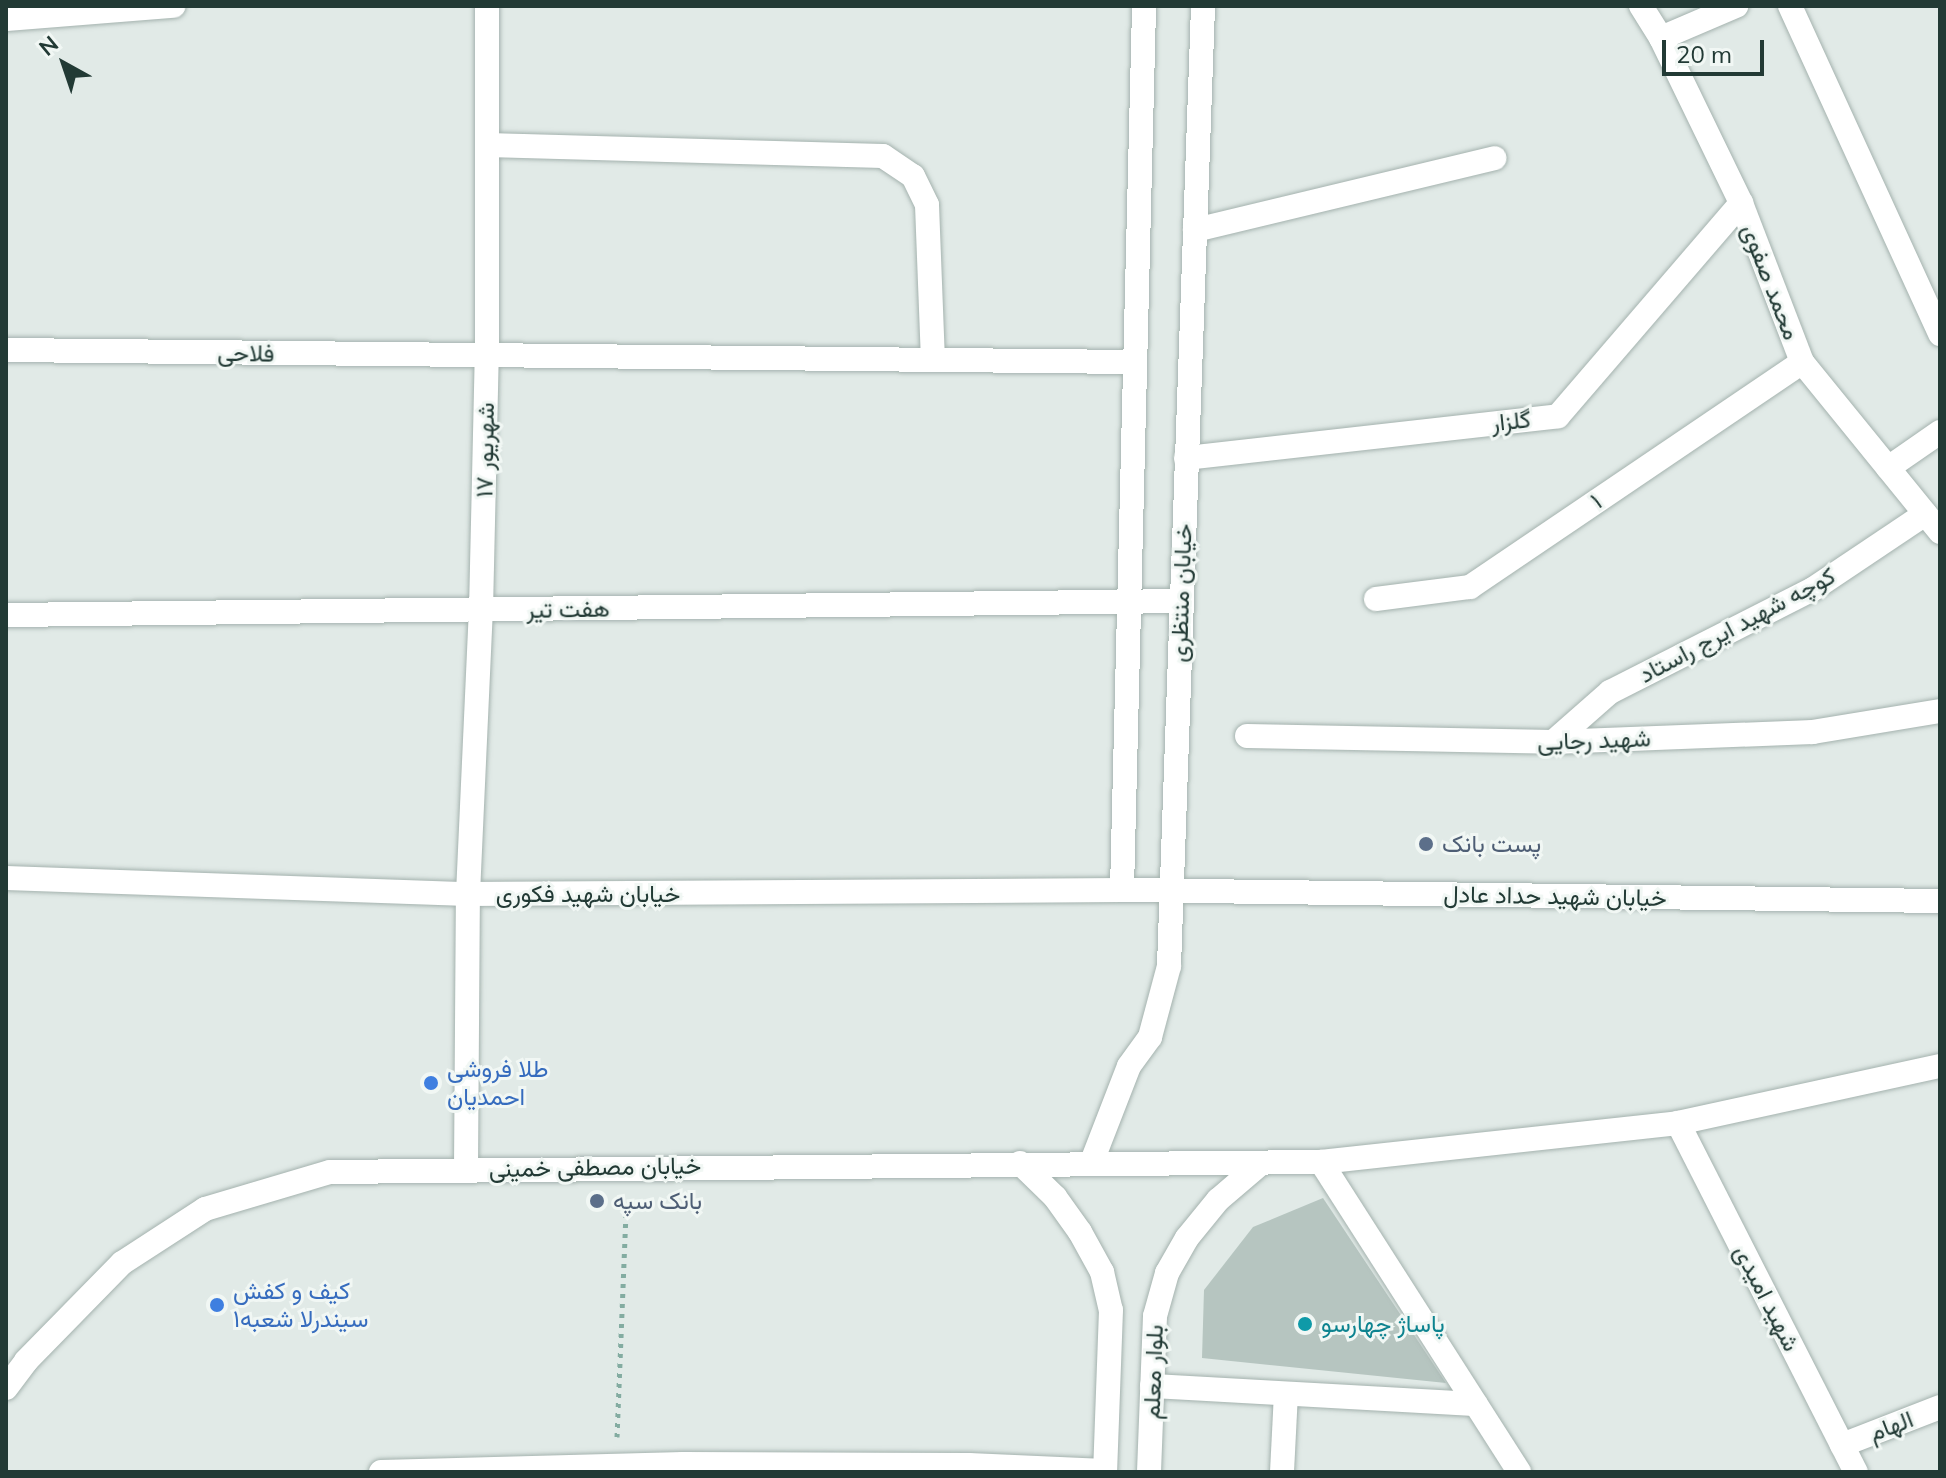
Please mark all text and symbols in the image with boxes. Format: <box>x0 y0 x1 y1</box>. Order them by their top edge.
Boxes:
north arrow <box>24 24 104 104</box>
scale bar <box>1666 24 1768 74</box>
text: N <box>33 30 64 62</box>
text: 20 m <box>1676 39 1732 69</box>
street label: محمد صفوی <box>1736 220 1806 344</box>
street label: فلاحی <box>217 338 275 368</box>
street label: ۱۷ شهریور <box>470 402 500 498</box>
street label: گلزار <box>1490 405 1532 437</box>
street label: ۱ <box>1585 487 1607 515</box>
street label: خیابان منتظری <box>1164 523 1198 663</box>
street label: کوچه شهید ایرج راستاد <box>1634 561 1840 689</box>
street label: هفت تیر <box>526 594 610 624</box>
street label: شهید رجایی <box>1537 724 1651 756</box>
place label: پست بانک <box>1442 830 1541 858</box>
marker: پست بانک <box>1417 835 1435 853</box>
street label: خیابان شهید فکوری <box>496 880 680 908</box>
street label: خیابان شهید حداد عادل <box>1443 880 1667 912</box>
place label: طلا فروشی احمدیان <box>447 1055 548 1111</box>
marker: طلا فروشی احمدیان <box>422 1074 440 1092</box>
street label: خیابان مصطفی خمینی <box>488 1151 702 1183</box>
place label: بانک سپه <box>613 1187 702 1215</box>
marker: بانک سپه <box>588 1192 606 1210</box>
street label: شهید امیدی <box>1728 1240 1806 1356</box>
place label: کیف و کفش سیندرلا شعبه۱ <box>233 1277 368 1333</box>
marker: کیف و کفش سیندرلا شعبه۱ <box>208 1296 226 1314</box>
place label: پاساژ چهارسو <box>1321 1310 1445 1338</box>
marker: پاساژ چهارسو <box>1296 1315 1314 1333</box>
street label: بلوار معلم <box>1137 1324 1169 1420</box>
street label: الهام <box>1865 1404 1917 1448</box>

